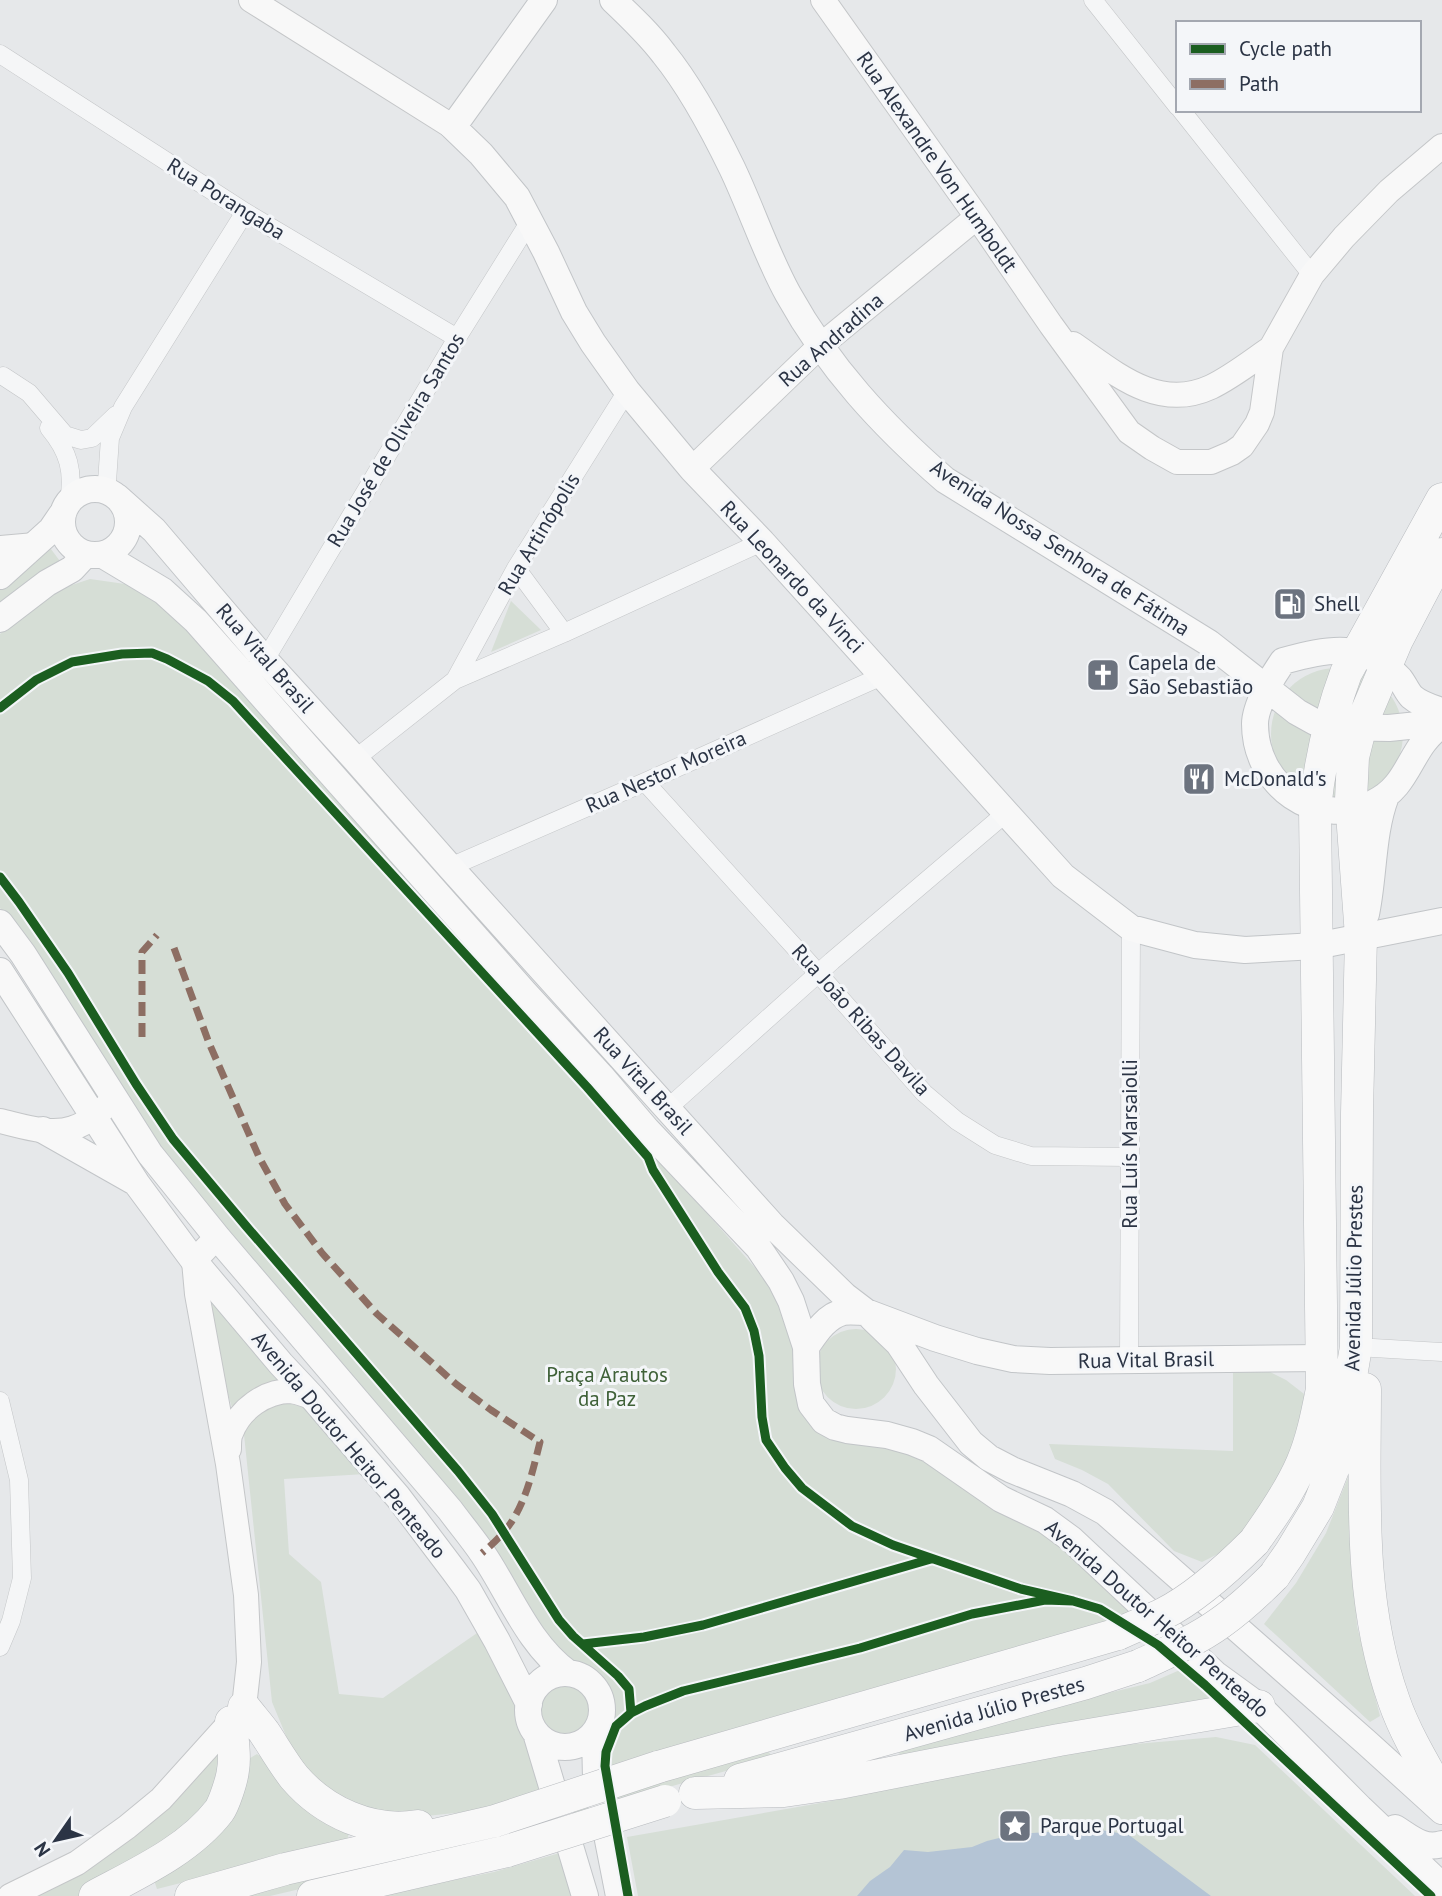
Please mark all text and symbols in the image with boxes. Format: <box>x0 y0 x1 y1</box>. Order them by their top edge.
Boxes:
legend <box>1176 21 1421 112</box>
text: Cycle path <box>1239 35 1332 62</box>
street label: Rua Alexandre Von Humboldt <box>851 46 1024 277</box>
text: Path <box>1239 70 1279 97</box>
street label: Rua Porangaba <box>162 152 290 246</box>
street label: Rua Andradina <box>773 287 889 393</box>
street label: Rua José de Oliveira Santos <box>321 328 470 552</box>
street label: Avenida Nossa Senhora de Fátima <box>925 453 1195 642</box>
street label: Rua Artinópolis <box>492 468 586 600</box>
street label: Rua Leonardo da Vinci <box>715 495 870 659</box>
fuel station icon: Shell <box>1271 585 1309 623</box>
place label: Shell <box>1314 590 1360 617</box>
street label: Rua Vital Brasil <box>210 597 320 718</box>
place label: Capela de São Sebastião <box>1128 649 1253 700</box>
church icon: Capela de São Sebastião <box>1084 656 1122 694</box>
street label: Rua Nestor Moreira <box>581 724 750 819</box>
restaurant icon: McDonald's <box>1180 760 1218 798</box>
place label: McDonald's <box>1224 765 1327 792</box>
street label: Rua João Ribas Davila <box>786 938 937 1101</box>
street label: Rua Vital Brasil <box>588 1021 699 1140</box>
street label: Rua Luís Marsaiolli <box>1116 1059 1143 1229</box>
street label: Avenida Júlio Prestes <box>1338 1184 1369 1372</box>
street label: Avenida Doutor Heitor Penteado <box>246 1325 453 1564</box>
street label: Rua Vital Brasil <box>1078 1345 1214 1374</box>
park label: Praça Arautos da Paz <box>546 1361 668 1412</box>
street label: Avenida Doutor Heitor Penteado <box>1040 1514 1275 1724</box>
street label: Avenida Júlio Prestes <box>900 1670 1087 1747</box>
north arrow <box>21 1805 91 1875</box>
place icon: Parque Portugal <box>996 1807 1034 1845</box>
place label: Parque Portugal <box>1040 1812 1184 1839</box>
text: N <box>28 1838 55 1861</box>

